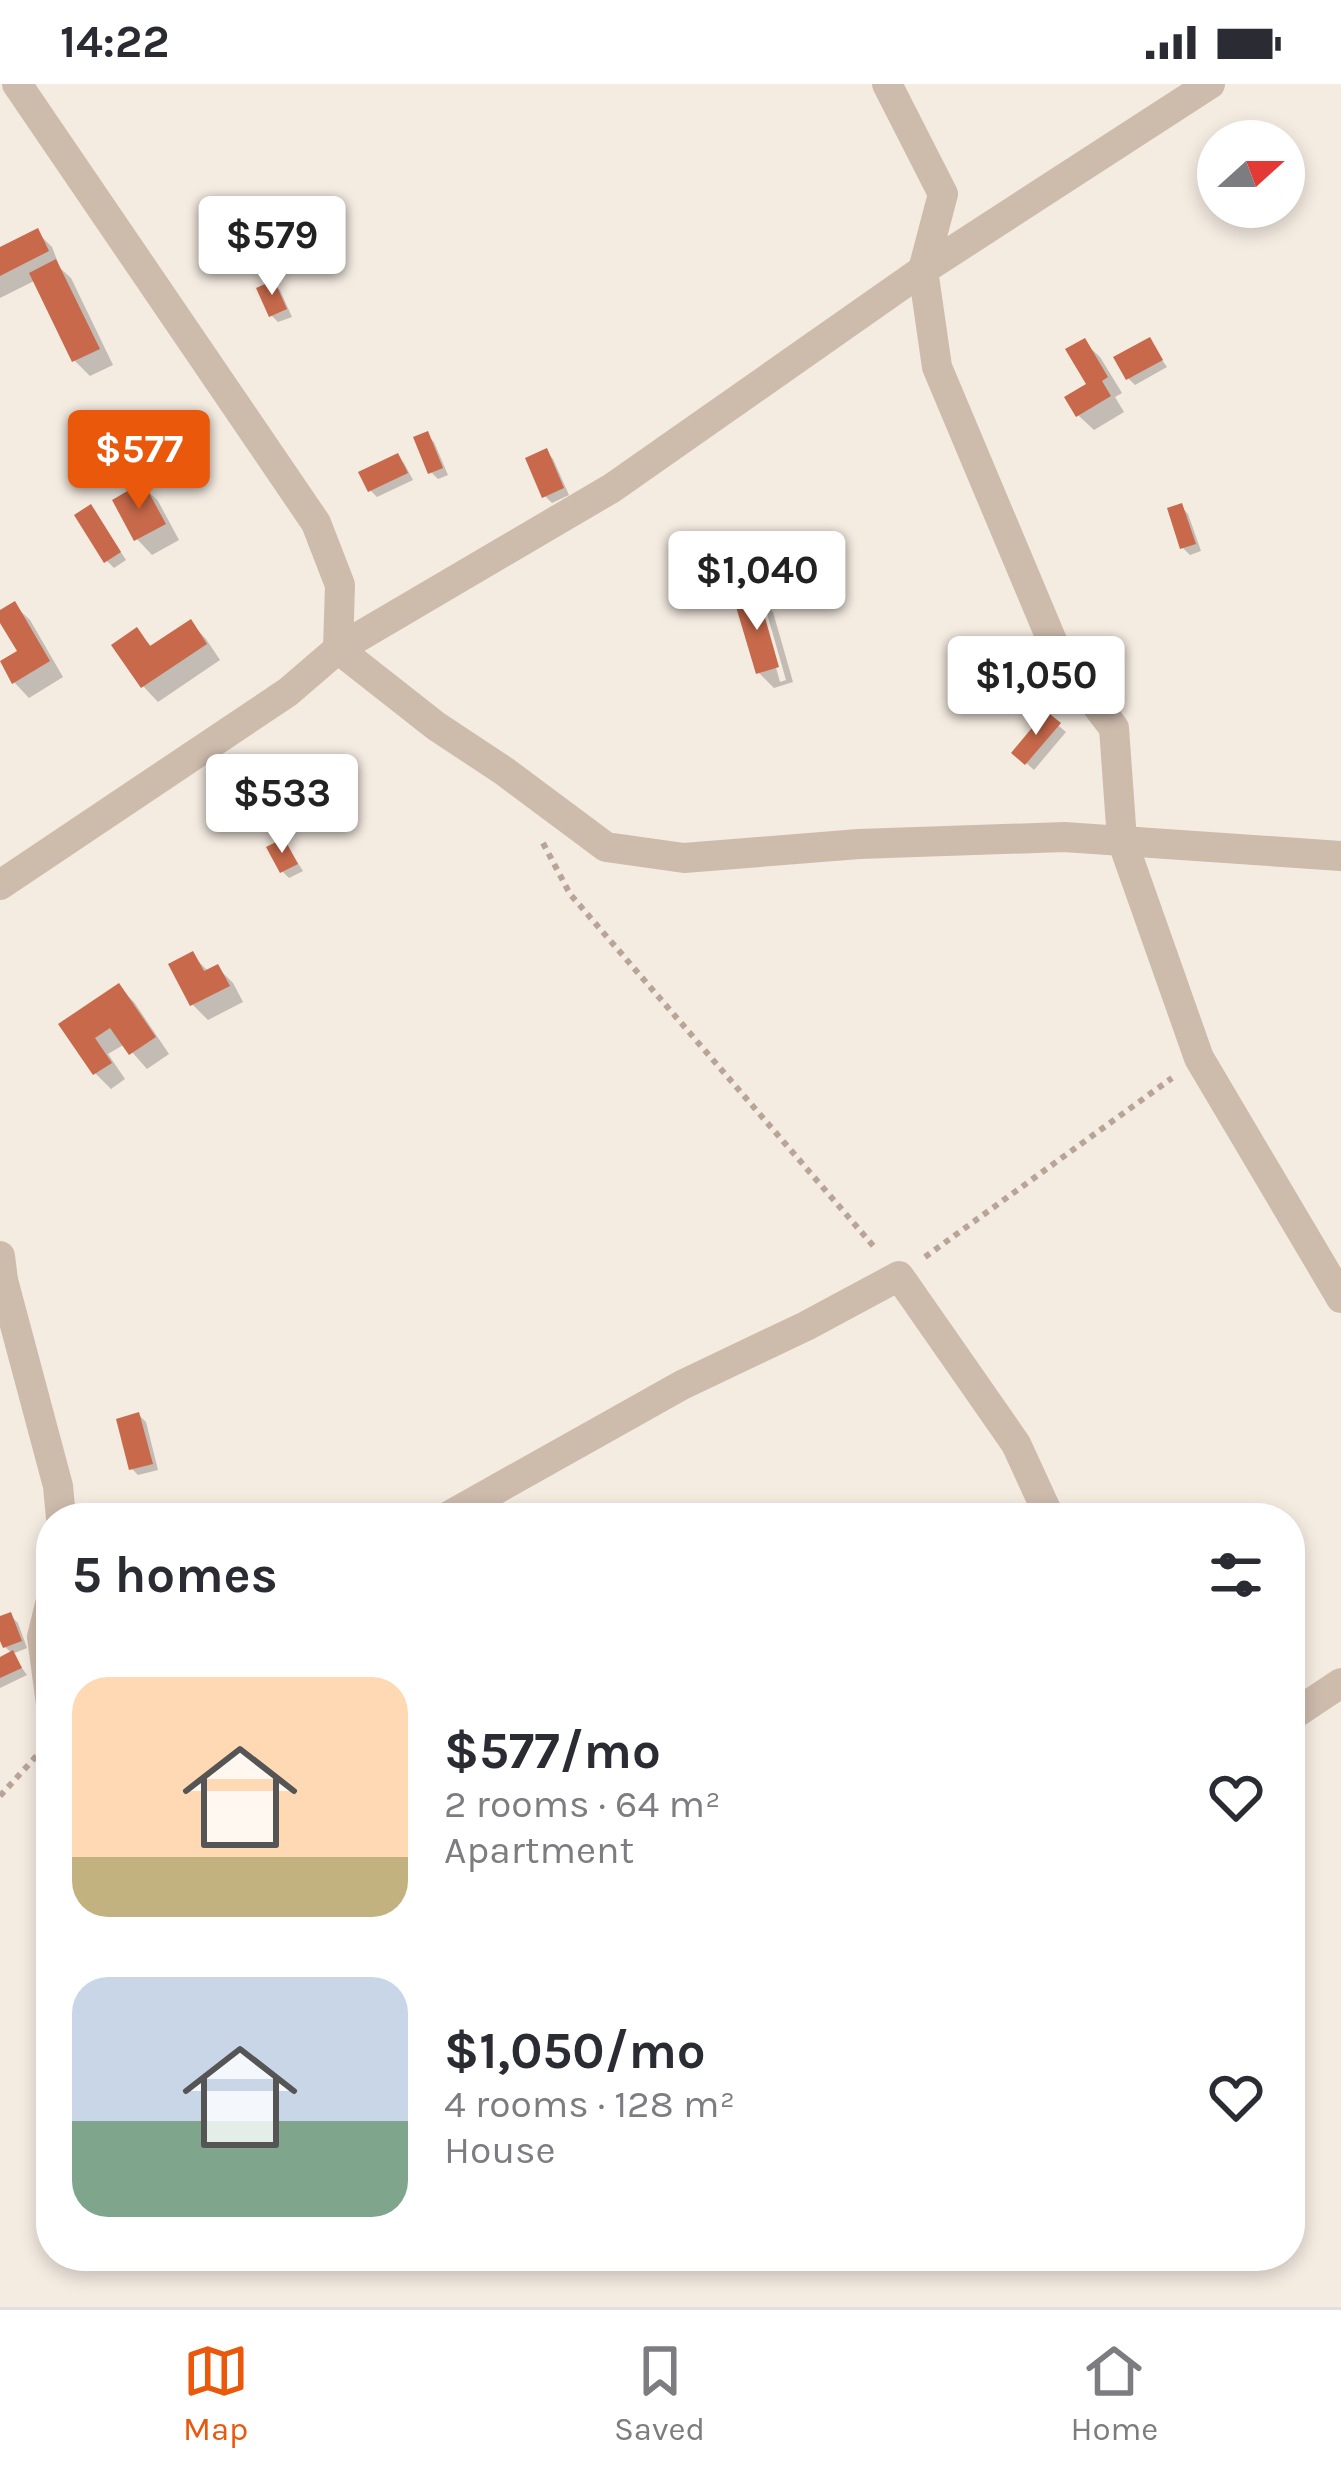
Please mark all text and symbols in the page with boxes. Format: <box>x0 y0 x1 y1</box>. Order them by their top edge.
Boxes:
text: 14:22 <box>60 16 169 68</box>
north arrow <box>1197 120 1305 228</box>
map controls <box>1197 120 1305 228</box>
pin: $579 <box>201 196 343 298</box>
text: $579 <box>226 212 318 258</box>
pin: $577 <box>68 410 210 512</box>
text: $577 <box>95 426 183 472</box>
pin: $1,040 <box>659 531 855 633</box>
text: $1,040 <box>695 547 819 593</box>
pin: $1,050 <box>938 636 1134 738</box>
text: $1,050 <box>975 652 1097 698</box>
pin: $533 <box>211 754 353 856</box>
text: $533 <box>233 770 331 816</box>
icon: filters <box>1203 1542 1269 1608</box>
text: 5 homes <box>72 1545 278 1605</box>
text: $577/mo <box>444 1721 661 1781</box>
icon: home <box>168 1725 312 1869</box>
icon: heart <box>1203 1764 1269 1830</box>
text: 2 rooms · 64 m² <box>444 1781 721 1827</box>
text: Apartment <box>444 1827 634 1873</box>
text: $1,050/mo <box>444 2021 706 2081</box>
icon: home <box>168 2025 312 2169</box>
icon: heart <box>1203 2064 1269 2130</box>
text: 4 rooms · 128 m² <box>444 2081 735 2127</box>
text: House <box>444 2127 556 2173</box>
tab: Map <box>183 2338 249 2448</box>
tab: Saved <box>614 2338 705 2448</box>
tab: Home <box>1070 2338 1158 2448</box>

